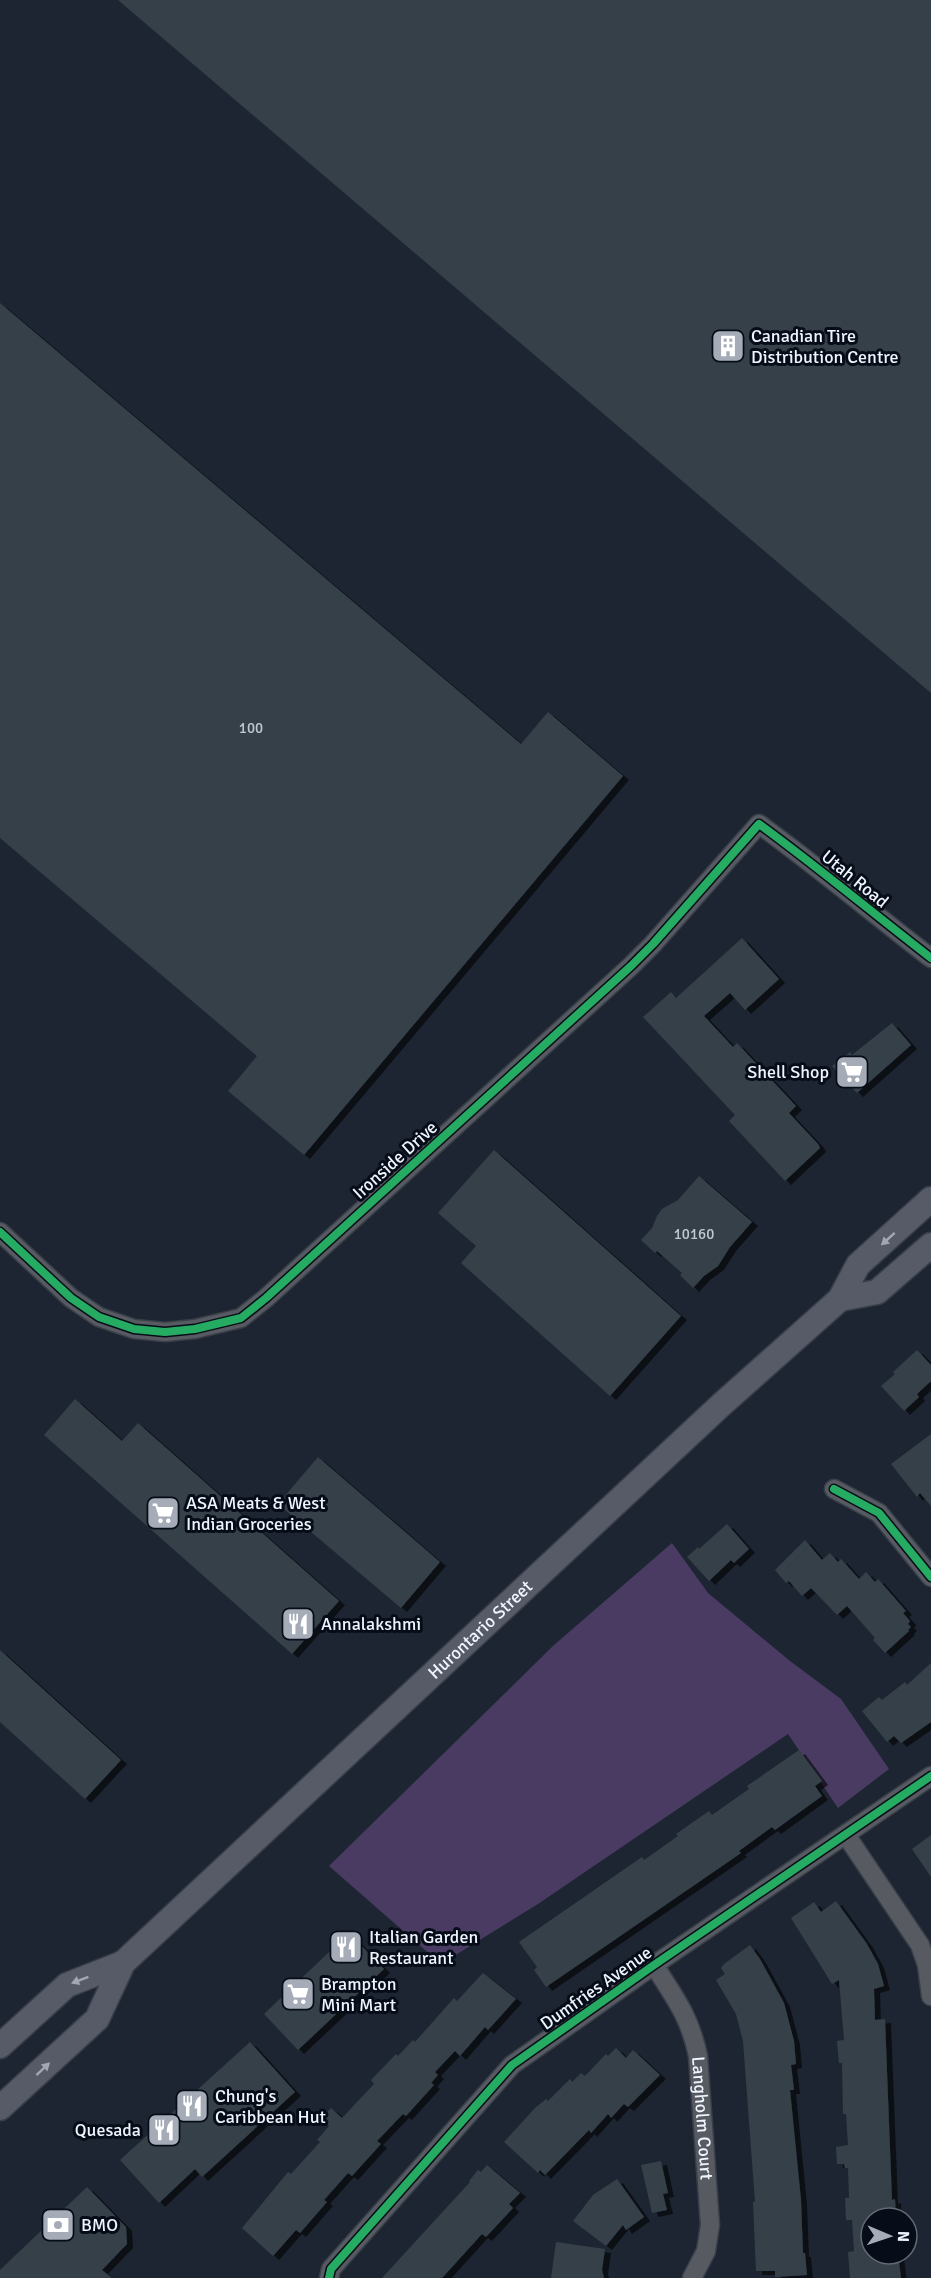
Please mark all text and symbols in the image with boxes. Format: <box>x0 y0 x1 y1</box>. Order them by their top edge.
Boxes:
place label: Canadian Tire Distribution Centre <box>751 325 898 368</box>
building icon: Canadian Tire Distribution Centre <box>710 328 746 364</box>
house number: 100 <box>239 719 263 737</box>
street label: Utah Road <box>817 845 893 913</box>
supermarket icon: Shell Shop <box>834 1054 870 1090</box>
place label: Shell Shop <box>747 1061 829 1083</box>
street label: Ironside Drive <box>348 1116 442 1204</box>
house number: 10160 <box>674 1225 714 1243</box>
one-way arrow <box>881 1232 896 1245</box>
place label: ASA Meats & West Indian Groceries <box>186 1492 326 1535</box>
supermarket icon: ASA Meats & West Indian Groceries <box>145 1495 181 1531</box>
street label: Hurontario Street <box>423 1576 537 1684</box>
restaurant icon: Annalakshmi <box>280 1606 316 1642</box>
place label: Annalakshmi <box>321 1613 421 1635</box>
place label: Italian Garden Restaurant <box>369 1926 478 1969</box>
restaurant icon: Italian Garden Restaurant <box>328 1929 364 1965</box>
street label: Dumfries Avenue <box>536 1941 656 2035</box>
place label: Brampton Mini Mart <box>321 1973 396 2016</box>
one-way arrow <box>71 1976 89 1985</box>
supermarket icon: Brampton Mini Mart <box>280 1976 316 2012</box>
street label: Langholm Court <box>687 2055 718 2181</box>
one-way arrow <box>36 2062 50 2076</box>
place label: Chung's Caribbean Hut <box>215 2085 326 2128</box>
restaurant icon: Chung's Caribbean Hut <box>174 2088 210 2124</box>
restaurant icon: Quesada <box>146 2112 182 2148</box>
place label: Quesada <box>75 2119 141 2141</box>
north arrow <box>859 2206 919 2266</box>
bank icon: BMO <box>40 2207 76 2243</box>
place label: BMO <box>81 2214 118 2236</box>
text: N <box>893 2231 913 2242</box>

